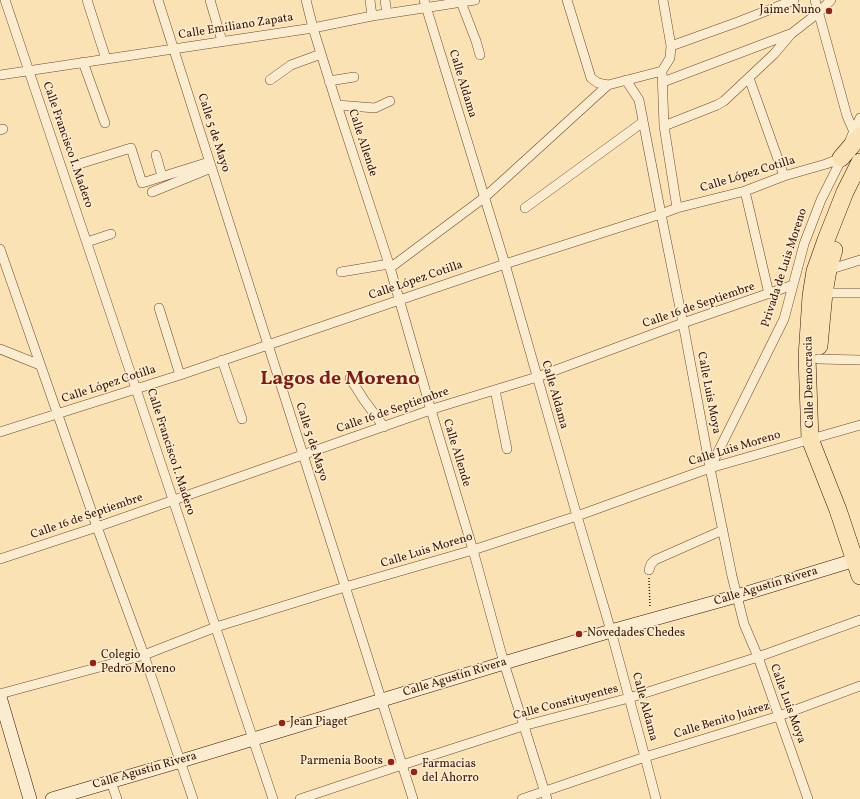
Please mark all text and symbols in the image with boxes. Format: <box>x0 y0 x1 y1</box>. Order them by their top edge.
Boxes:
place label: Jaime Nuno <box>760 4 821 18</box>
marker: Jaime Nuno <box>824 6 834 16</box>
street label: Calle Emiliano Zapata <box>178 11 294 43</box>
street label: Calle Aldama <box>445 48 479 120</box>
street label: Calle Francisco I. Madero <box>39 80 95 210</box>
street label: Calle 5 de Mayo <box>194 92 232 174</box>
street label: Calle Allende <box>344 107 380 179</box>
street label: Calle López Cotilla <box>699 154 797 196</box>
street label: Privada de Luis Moreno <box>759 207 811 329</box>
street label: Calle López Cotilla <box>367 258 465 304</box>
street label: Calle 16 de Septiembre <box>641 280 757 332</box>
street label: Calle Democracia <box>802 336 818 428</box>
street label: Calle Luis Moya <box>693 351 723 435</box>
street label: Calle Aldama <box>537 359 571 431</box>
street label: Calle López Cotilla <box>60 363 158 407</box>
district label: Lagos de Moreno <box>260 368 420 392</box>
street label: Calle 16 de Septiembre <box>335 385 451 437</box>
street label: Calle Francisco I. Madero <box>143 387 197 517</box>
street label: Calle 5 de Mayo <box>292 401 330 483</box>
street label: Calle Allende <box>439 417 473 489</box>
street label: Calle Luis Moreno <box>687 428 783 470</box>
street label: Calle 16 de Septiembre <box>29 491 145 543</box>
street label: Calle Luis Moreno <box>379 530 475 572</box>
street label: Calle Agustín Rivera <box>712 564 820 610</box>
place label: Novedades Chedes <box>587 627 685 641</box>
marker: Novedades Chedes <box>574 629 584 639</box>
place label: Colegio Pedro Moreno <box>101 649 176 677</box>
street label: Calle Agustín Rivera <box>401 655 509 701</box>
marker: Colegio Pedro Moreno <box>88 658 98 668</box>
street label: Calle Luis Moya <box>766 662 808 746</box>
street label: Calle Aldama <box>628 671 660 743</box>
street label: Calle Constituyentes <box>512 682 620 724</box>
street label: Calle Benito Juárez <box>672 700 772 742</box>
place label: Jean Piaget <box>290 716 348 730</box>
marker: Jean Piaget <box>277 718 287 728</box>
street label: Calle Agustín Rivera <box>91 749 199 793</box>
place label: Parmenia Boots <box>300 755 383 769</box>
marker: Parmenia Boots <box>386 757 396 767</box>
place label: Farmacias del Ahorro <box>422 758 479 786</box>
marker: Farmacias del Ahorro <box>409 767 419 777</box>

